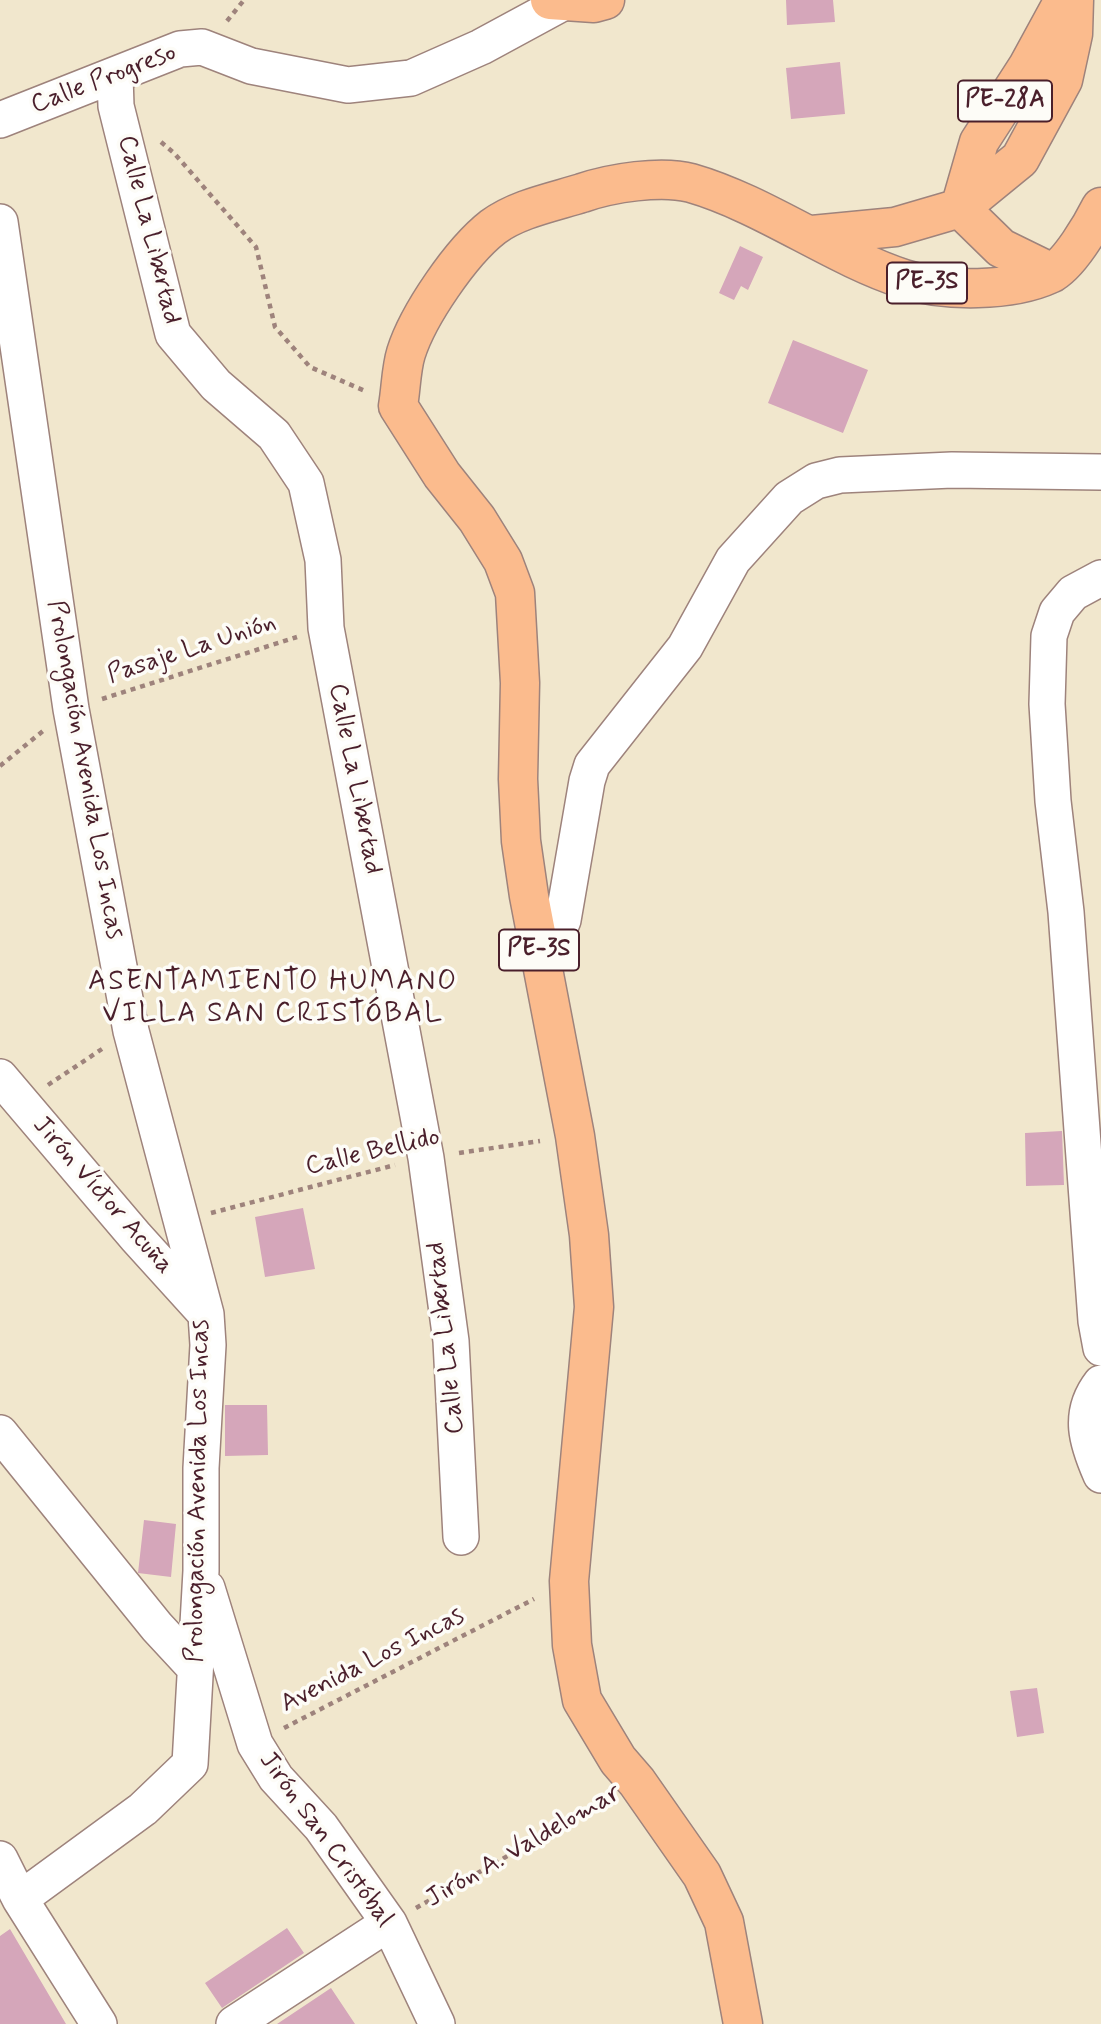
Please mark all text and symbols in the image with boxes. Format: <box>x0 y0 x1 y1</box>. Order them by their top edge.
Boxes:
street label: Calle Progreso <box>27 38 181 122</box>
road number: PE-28A <box>958 80 1052 122</box>
street label: Calle La Libertad <box>109 132 187 328</box>
road number: PE-3S <box>887 262 967 304</box>
street label: Prolongación Avenida Los Incas <box>39 598 129 942</box>
street label: Pasaje La Unión <box>104 608 280 692</box>
street label: Calle La Libertad <box>320 681 388 877</box>
road number: PE-3S <box>499 930 579 970</box>
district label: ASENTAMIENTO HUMANO VILLA SAN CRISTÓBAL <box>86 966 460 1032</box>
street label: Jirón Víctor Acuña <box>25 1111 179 1281</box>
street label: Calle Bellido <box>303 1122 443 1184</box>
street label: Calle La Libertad <box>421 1240 473 1436</box>
street label: Prolongación Avenida Los Incas <box>180 1319 218 1663</box>
street label: Avenida Los Incas <box>276 1601 470 1721</box>
street label: Jirón San Cristóbal <box>251 1746 399 1934</box>
street label: Jirón A. Valdelomar <box>421 1779 627 1915</box>

